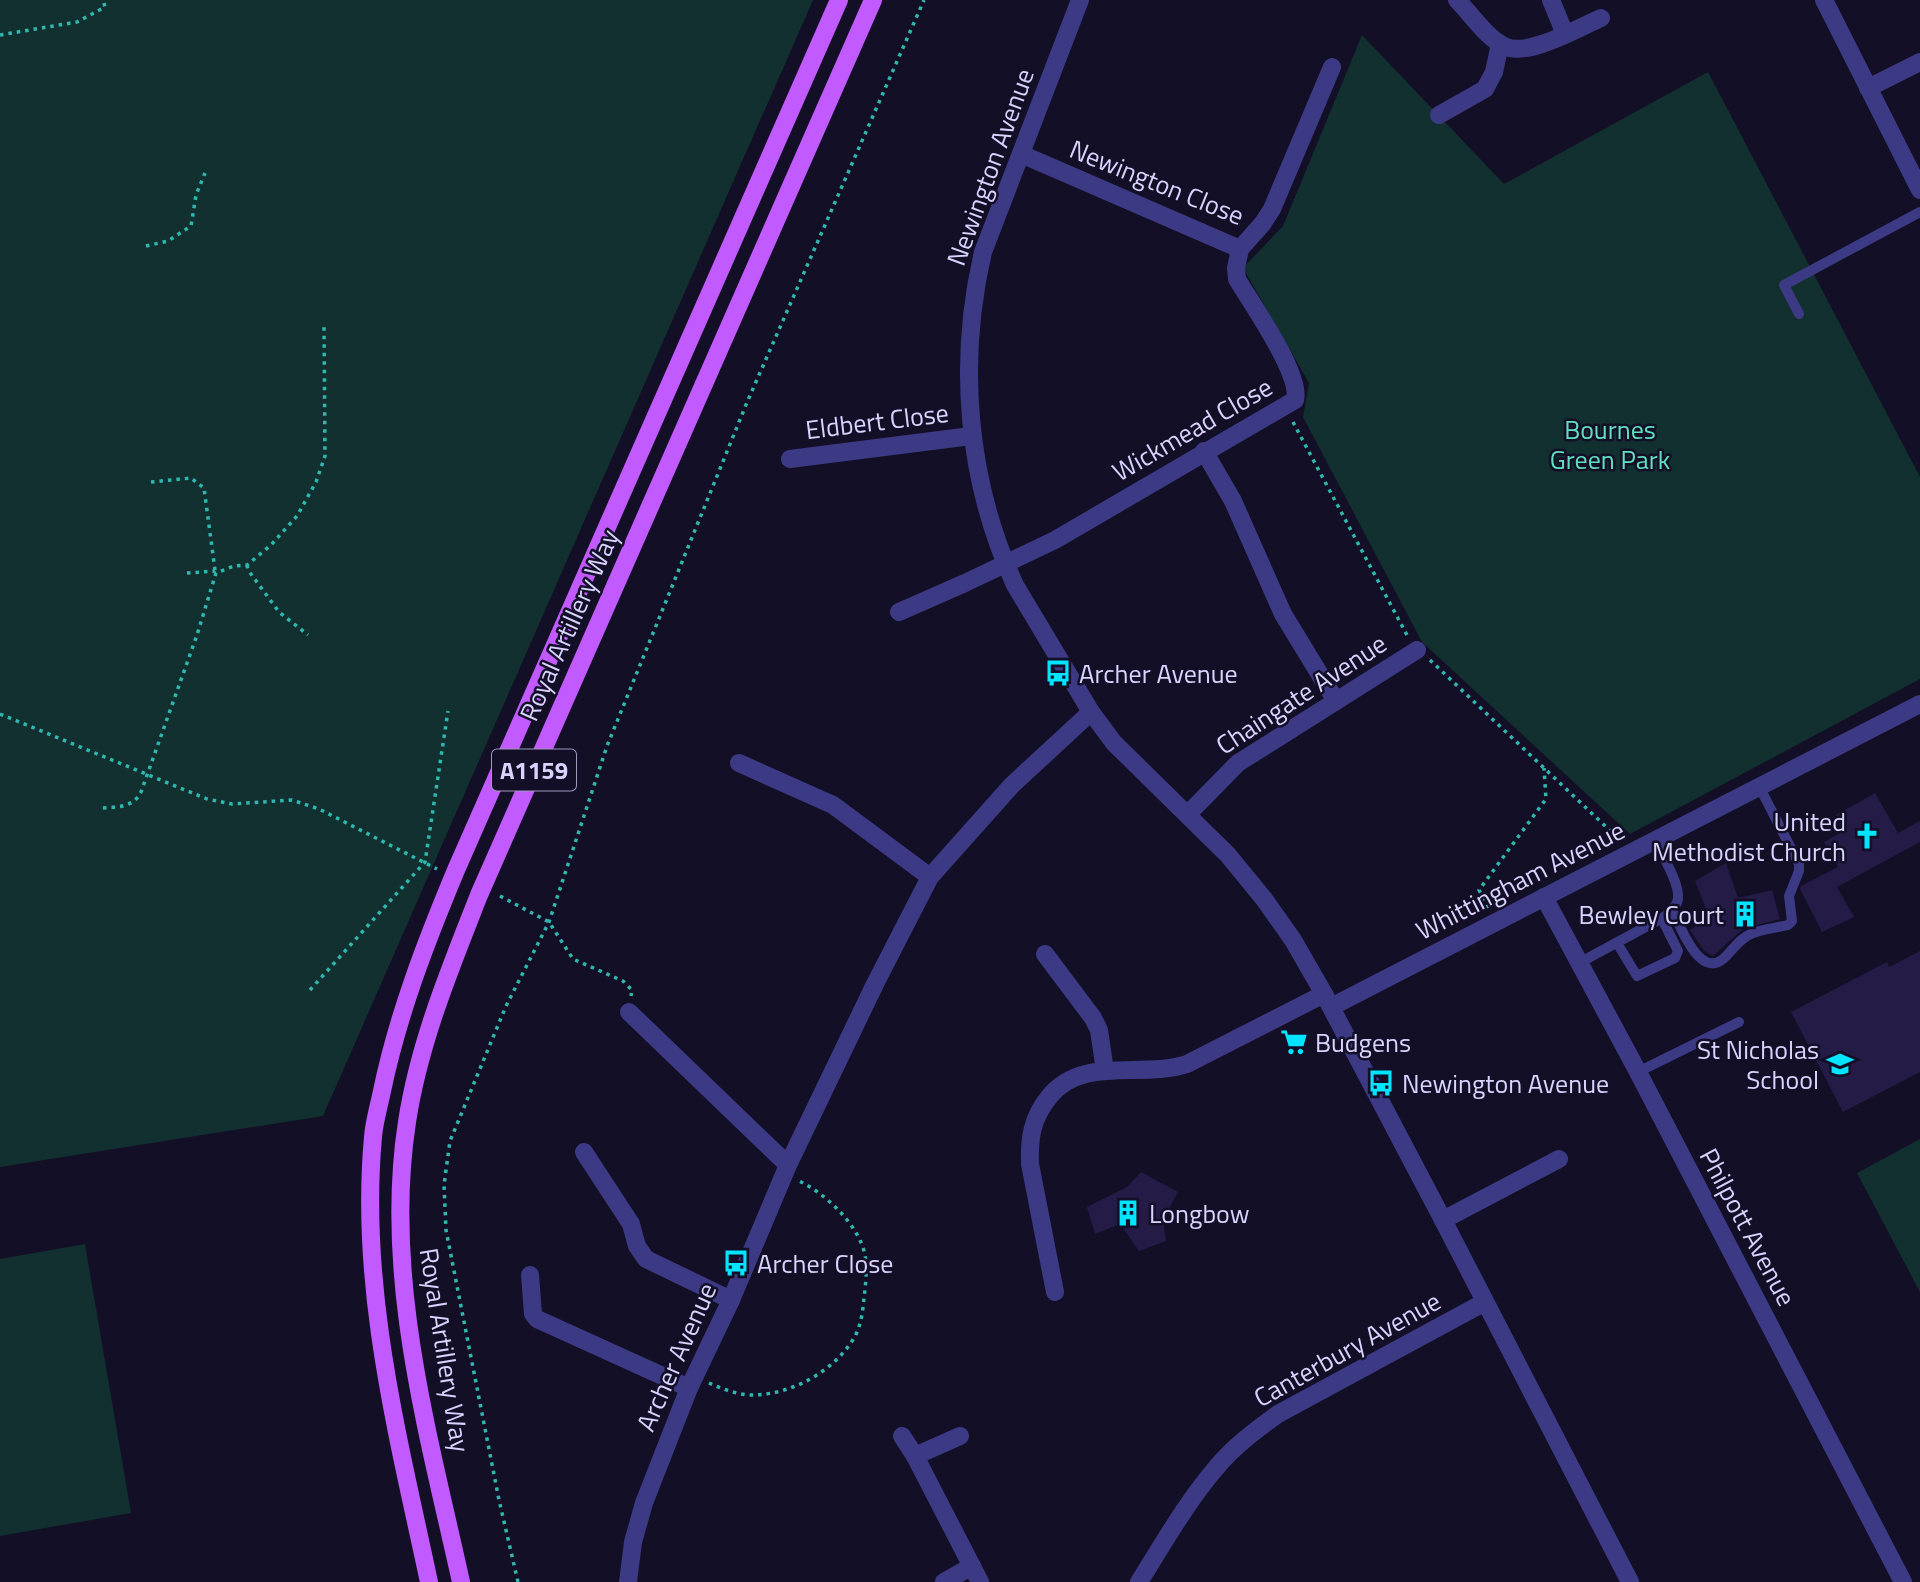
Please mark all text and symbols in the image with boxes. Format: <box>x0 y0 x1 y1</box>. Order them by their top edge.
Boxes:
street label: Newington Avenue <box>936 63 1044 271</box>
street label: Newington Close <box>1064 129 1250 235</box>
street label: Wickmead Close <box>1105 367 1279 491</box>
street label: Eldbert Close <box>803 393 951 449</box>
park label: Bournes Green Park <box>1550 410 1670 479</box>
street label: Royal Artillery Way <box>509 523 629 727</box>
street label: Chaingate Avenue <box>1208 624 1394 764</box>
place label: Archer Avenue <box>1079 654 1238 693</box>
bus stop icon: Archer Avenue <box>1043 658 1073 688</box>
road number: A1159 <box>492 750 576 790</box>
place label: United Methodist Church <box>1652 802 1846 871</box>
street label: Whittingham Avenue <box>1409 810 1631 950</box>
church icon: United Methodist Church <box>1852 821 1882 851</box>
place label: Bewley Court <box>1578 895 1724 934</box>
building icon: Bewley Court <box>1730 899 1760 929</box>
place label: Budgens <box>1315 1023 1411 1062</box>
supermarket icon: Budgens <box>1279 1027 1309 1057</box>
place label: St Nicholas School <box>1697 1030 1819 1099</box>
school or university icon: St Nicholas School <box>1825 1049 1855 1079</box>
place label: Newington Avenue <box>1402 1064 1609 1103</box>
bus stop icon: Newington Avenue <box>1366 1068 1396 1098</box>
street label: Philpott Avenue <box>1690 1141 1806 1313</box>
place label: Longbow <box>1149 1194 1249 1233</box>
building icon: Longbow <box>1113 1198 1143 1228</box>
place label: Archer Close <box>757 1244 893 1283</box>
street label: Royal Artillery Way <box>410 1245 480 1455</box>
bus stop icon: Archer Close <box>721 1248 751 1278</box>
street label: Archer Avenue <box>626 1277 726 1437</box>
street label: Canterbury Avenue <box>1246 1281 1448 1417</box>

